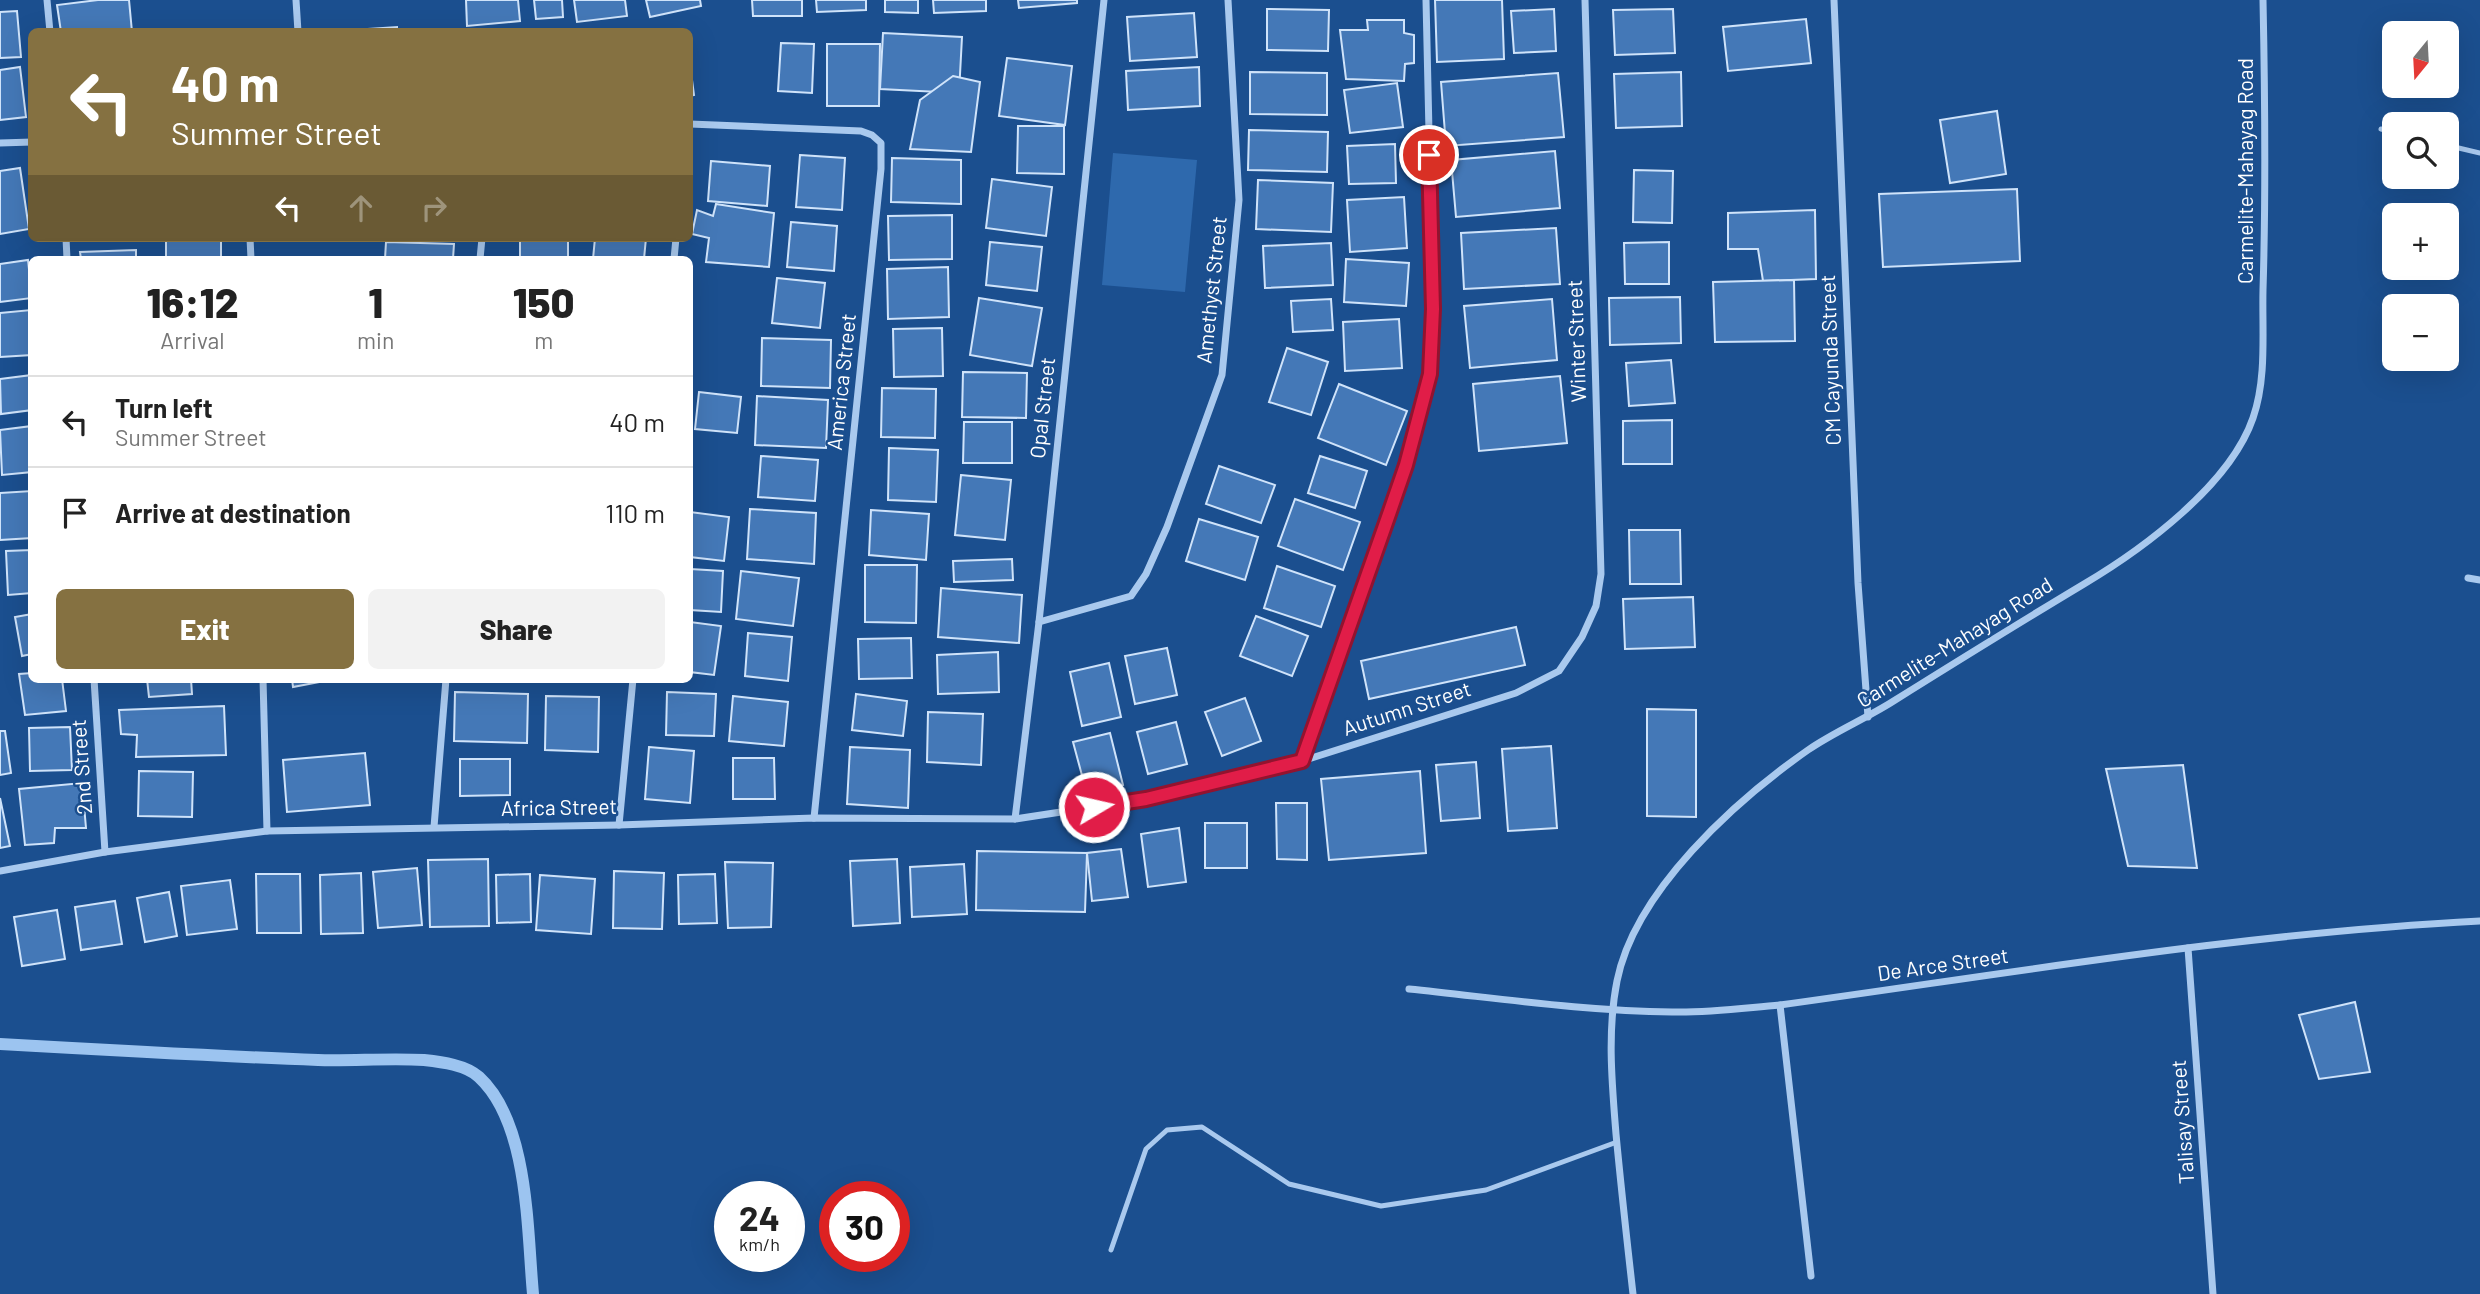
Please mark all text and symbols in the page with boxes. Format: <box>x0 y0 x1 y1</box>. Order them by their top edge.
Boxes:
north arrow <box>2382 21 2459 98</box>
map controls <box>2382 21 2459 371</box>
text: 40 m <box>171 53 279 112</box>
icon: left <box>56 56 147 147</box>
street label: Carmelite-Mahayag Road <box>2232 58 2257 284</box>
button: search <box>2382 112 2459 189</box>
text: Summer Street <box>171 113 382 151</box>
pin <box>1399 125 1459 185</box>
icon: arrive <box>1410 136 1448 174</box>
icon: left <box>269 189 307 227</box>
icon: ahead <box>342 189 380 227</box>
icon: right <box>415 189 453 227</box>
button: + <box>2382 203 2459 280</box>
street label: Amethyst Street <box>1190 215 1231 365</box>
street label: CM Cayunda Street <box>1814 274 1845 446</box>
text: 16:12 <box>146 276 239 326</box>
text: 1 <box>368 276 383 326</box>
text: 150 <box>513 276 575 326</box>
street label: Winter Street <box>1561 279 1590 403</box>
button: − <box>2382 294 2459 371</box>
street label: America Street <box>821 312 860 451</box>
text: Arrival <box>160 326 225 354</box>
text: min <box>357 326 394 354</box>
text: m <box>534 326 553 354</box>
street label: Opal Street <box>1024 356 1059 460</box>
text: Turn left <box>115 392 213 423</box>
icon: left <box>56 403 94 441</box>
text: 40 m <box>609 406 665 437</box>
text: Summer Street <box>115 423 267 451</box>
icon: arrive <box>56 494 94 532</box>
text: Arrive at destination <box>115 497 351 528</box>
text: 110 m <box>605 497 665 528</box>
street label: Carmelite-Mahayag Road <box>1852 571 2057 712</box>
button: Exit <box>56 589 354 669</box>
button: Share <box>368 589 665 669</box>
street label: Autumn Street <box>1339 675 1474 740</box>
street label: 2nd Street <box>65 719 96 816</box>
position arrow <box>1057 770 1131 844</box>
street label: Africa Street <box>501 793 617 820</box>
street label: De Arce Street <box>1876 942 2010 985</box>
street label: Talisay Street <box>2165 1059 2198 1185</box>
speed limit sign: 30 <box>819 1181 910 1272</box>
text: 24 <box>739 1196 780 1238</box>
text: km/h <box>739 1233 780 1255</box>

